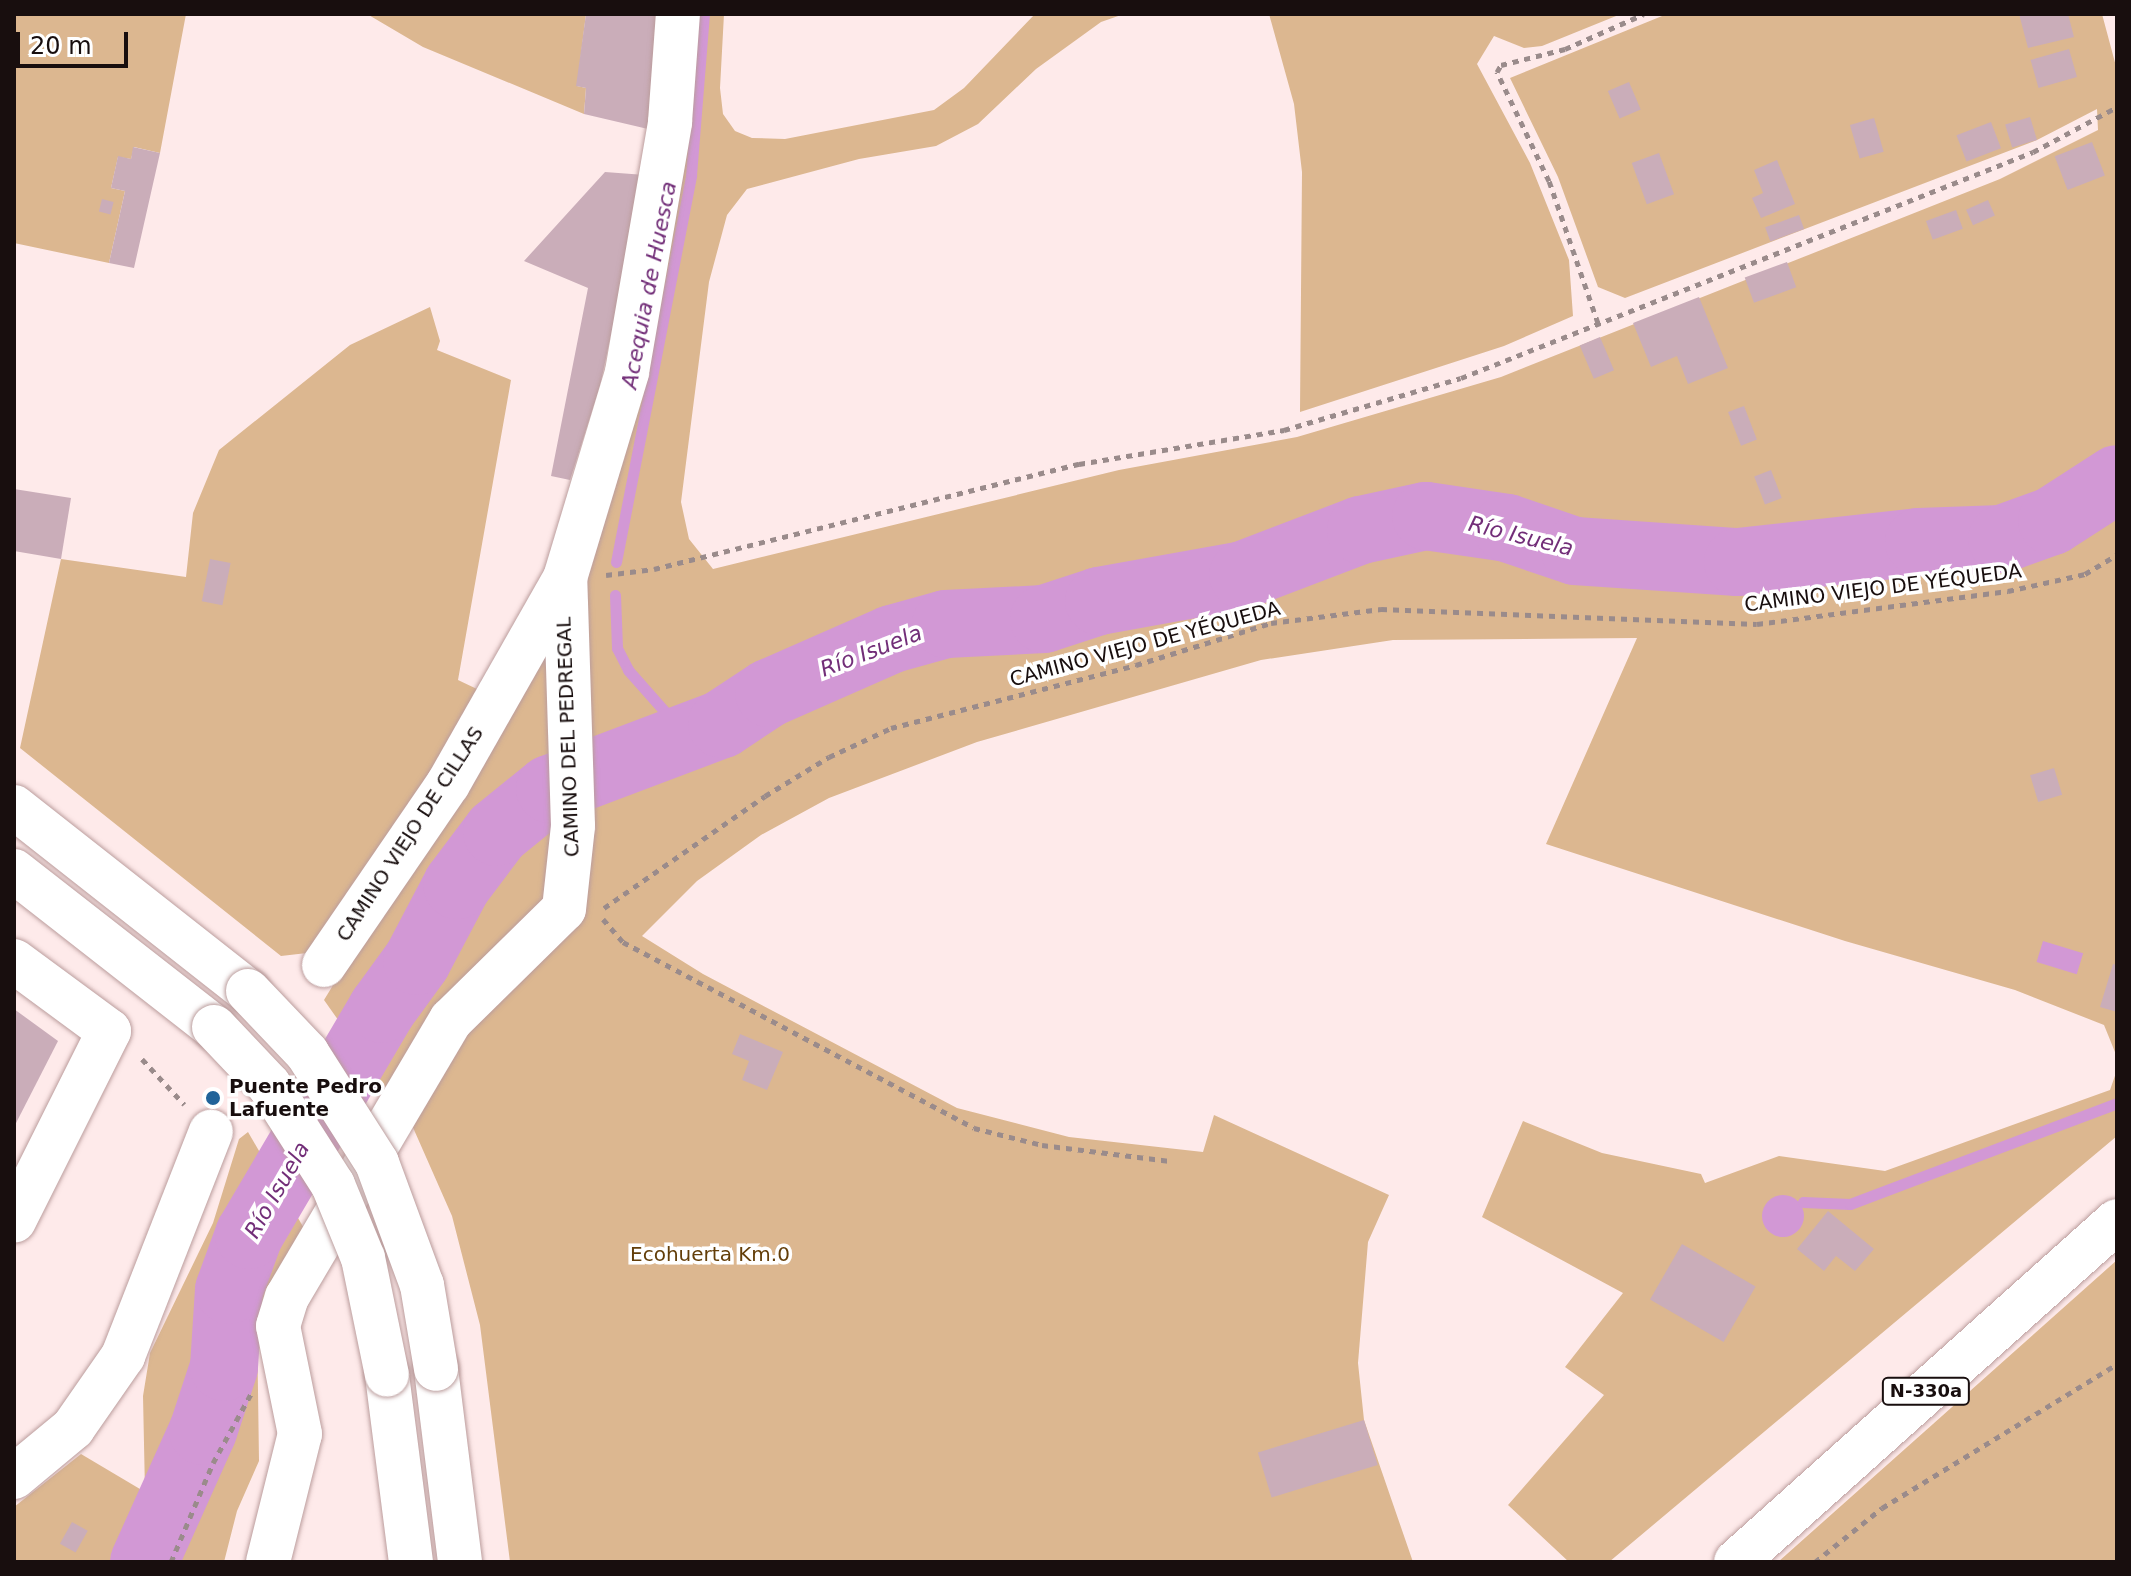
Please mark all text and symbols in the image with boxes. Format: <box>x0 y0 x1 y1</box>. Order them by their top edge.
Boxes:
scale bar <box>20 16 132 66</box>
text: 20 m <box>30 32 92 60</box>
water label: Acequia de Huesca <box>616 179 682 391</box>
water label: Río Isuela <box>1466 510 1576 562</box>
street label: CAMINO VIEJO DE YÉQUEDA <box>1743 559 2023 617</box>
street label: CAMINO VIEJO DE YÉQUEDA <box>1007 596 1283 692</box>
street label: CAMINO DEL PEDREGAL <box>552 616 584 858</box>
water label: Río Isuela <box>816 620 926 682</box>
street label: CAMINO VIEJO DE CILLAS <box>331 722 489 946</box>
place label: Puente Pedro Lafuente <box>229 1074 382 1121</box>
marker: Puente Pedro Lafuente <box>204 1089 222 1107</box>
water label: Río Isuela <box>239 1137 315 1243</box>
park label: Ecohuerta Km.0 <box>630 1242 790 1266</box>
road number: N-330a <box>1880 1377 1972 1405</box>

